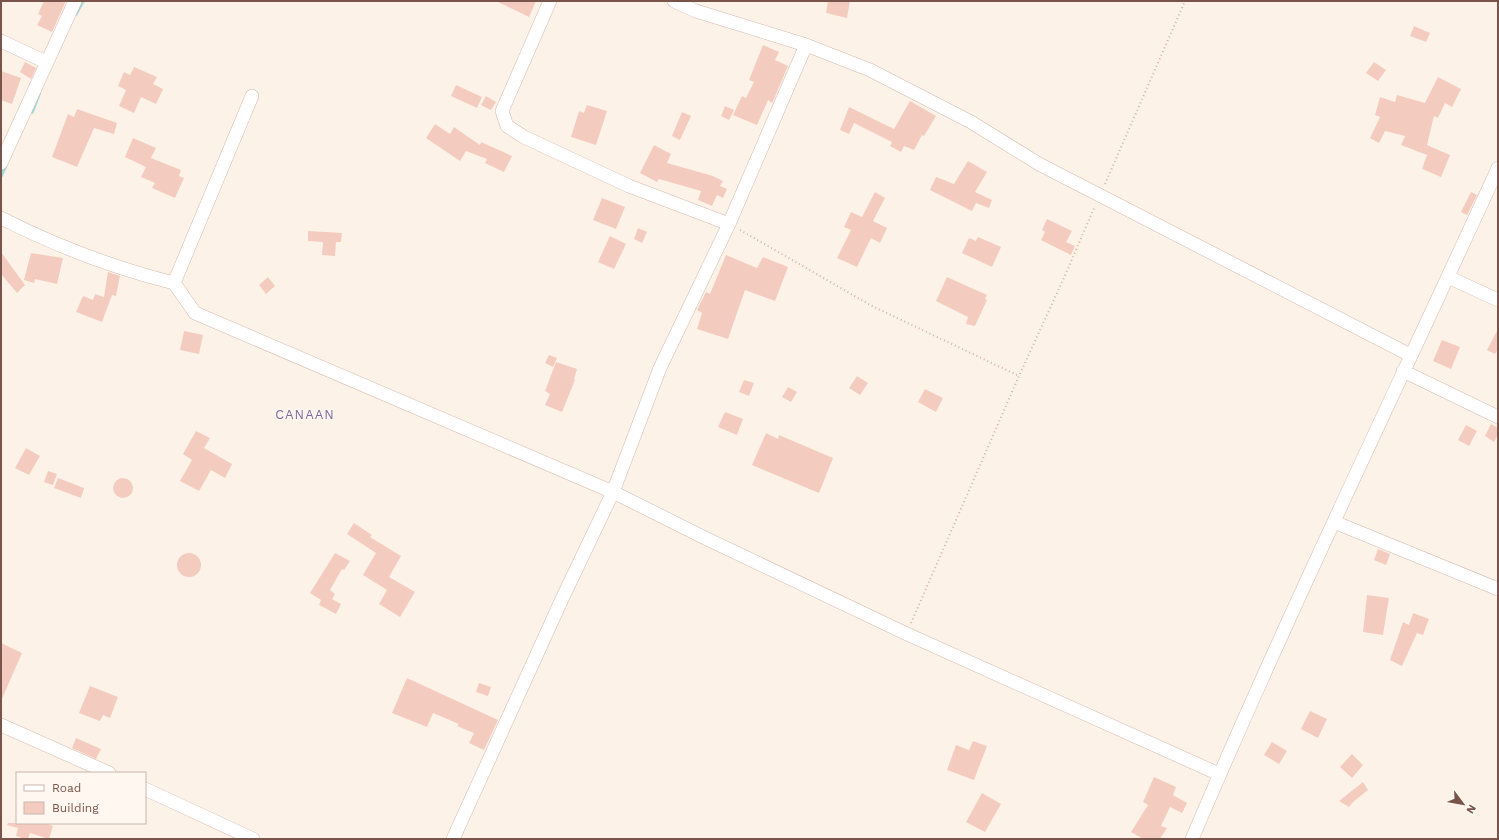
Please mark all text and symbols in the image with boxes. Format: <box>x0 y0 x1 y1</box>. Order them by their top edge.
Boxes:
district label: CANAAN <box>275 407 335 422</box>
legend <box>16 772 146 824</box>
text: Road <box>52 781 81 795</box>
north arrow <box>1443 784 1483 824</box>
text: Building <box>52 801 99 815</box>
text: N <box>1463 802 1479 816</box>

